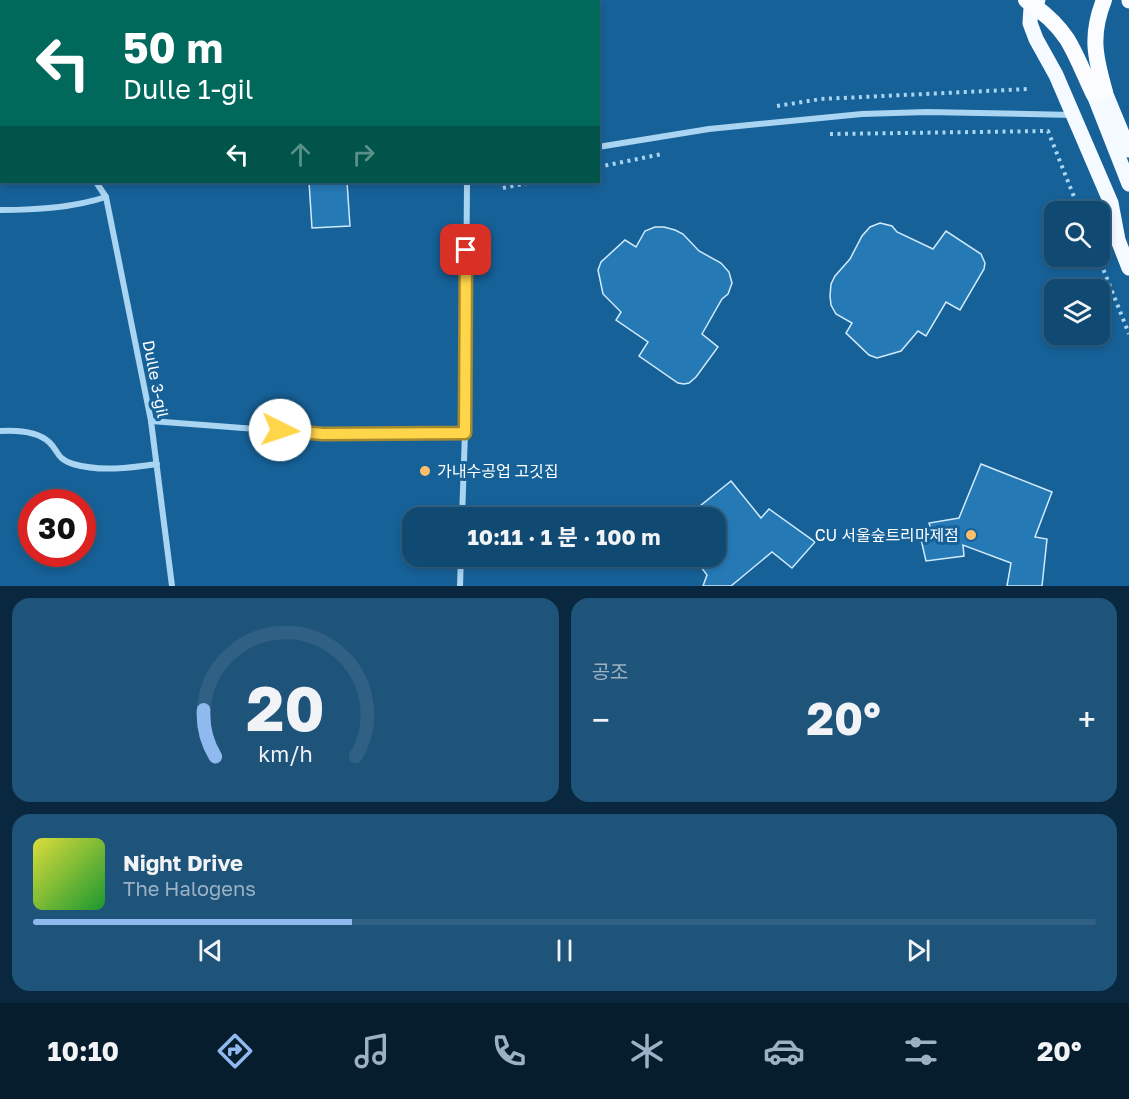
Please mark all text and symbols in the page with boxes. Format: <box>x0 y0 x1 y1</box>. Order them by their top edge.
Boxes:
text: 50 m <box>123 22 223 72</box>
icon: left <box>24 24 102 102</box>
text: Dulle 1-gil <box>123 73 254 105</box>
icon: left <box>221 138 254 171</box>
icon: ahead <box>284 138 317 171</box>
icon: right <box>347 138 380 171</box>
map controls <box>1044 201 1110 345</box>
button: search <box>1044 201 1110 267</box>
pin <box>440 224 491 275</box>
icon: arrive <box>449 233 482 266</box>
button: layers <box>1044 279 1110 345</box>
street label: Dulle 3-gil <box>139 338 173 420</box>
position arrow <box>248 398 312 462</box>
place label: 가내수공업 고깃집 <box>437 461 559 481</box>
marker: 가내수공업 고깃집 <box>418 464 432 478</box>
speed limit sign: 30 <box>18 489 96 567</box>
text: 10:11 · 1 분 · 100 m <box>467 523 661 550</box>
place label: CU 서울숲트리마제점 <box>815 525 959 545</box>
marker: CU 서울숲트리마제점 <box>964 528 978 542</box>
text: 공조 <box>592 659 628 683</box>
text: 20 <box>246 670 325 745</box>
text: 20° <box>807 691 881 745</box>
text: − <box>592 700 610 739</box>
text: + <box>1078 700 1096 739</box>
text: km/h <box>258 741 313 767</box>
text: Night Drive <box>123 849 243 876</box>
text: The Halogens <box>123 876 256 900</box>
icon: previous <box>194 934 227 967</box>
icon: pause <box>548 934 581 967</box>
icon: next <box>902 934 935 967</box>
icon: directions <box>214 1030 256 1072</box>
icon: music <box>351 1030 393 1072</box>
icon: phone <box>488 1030 530 1072</box>
icon: climate <box>626 1030 668 1072</box>
icon: car <box>763 1030 805 1072</box>
icon: filters <box>900 1030 942 1072</box>
text: 10:10 <box>48 1035 119 1067</box>
text: 20° <box>1037 1035 1081 1067</box>

